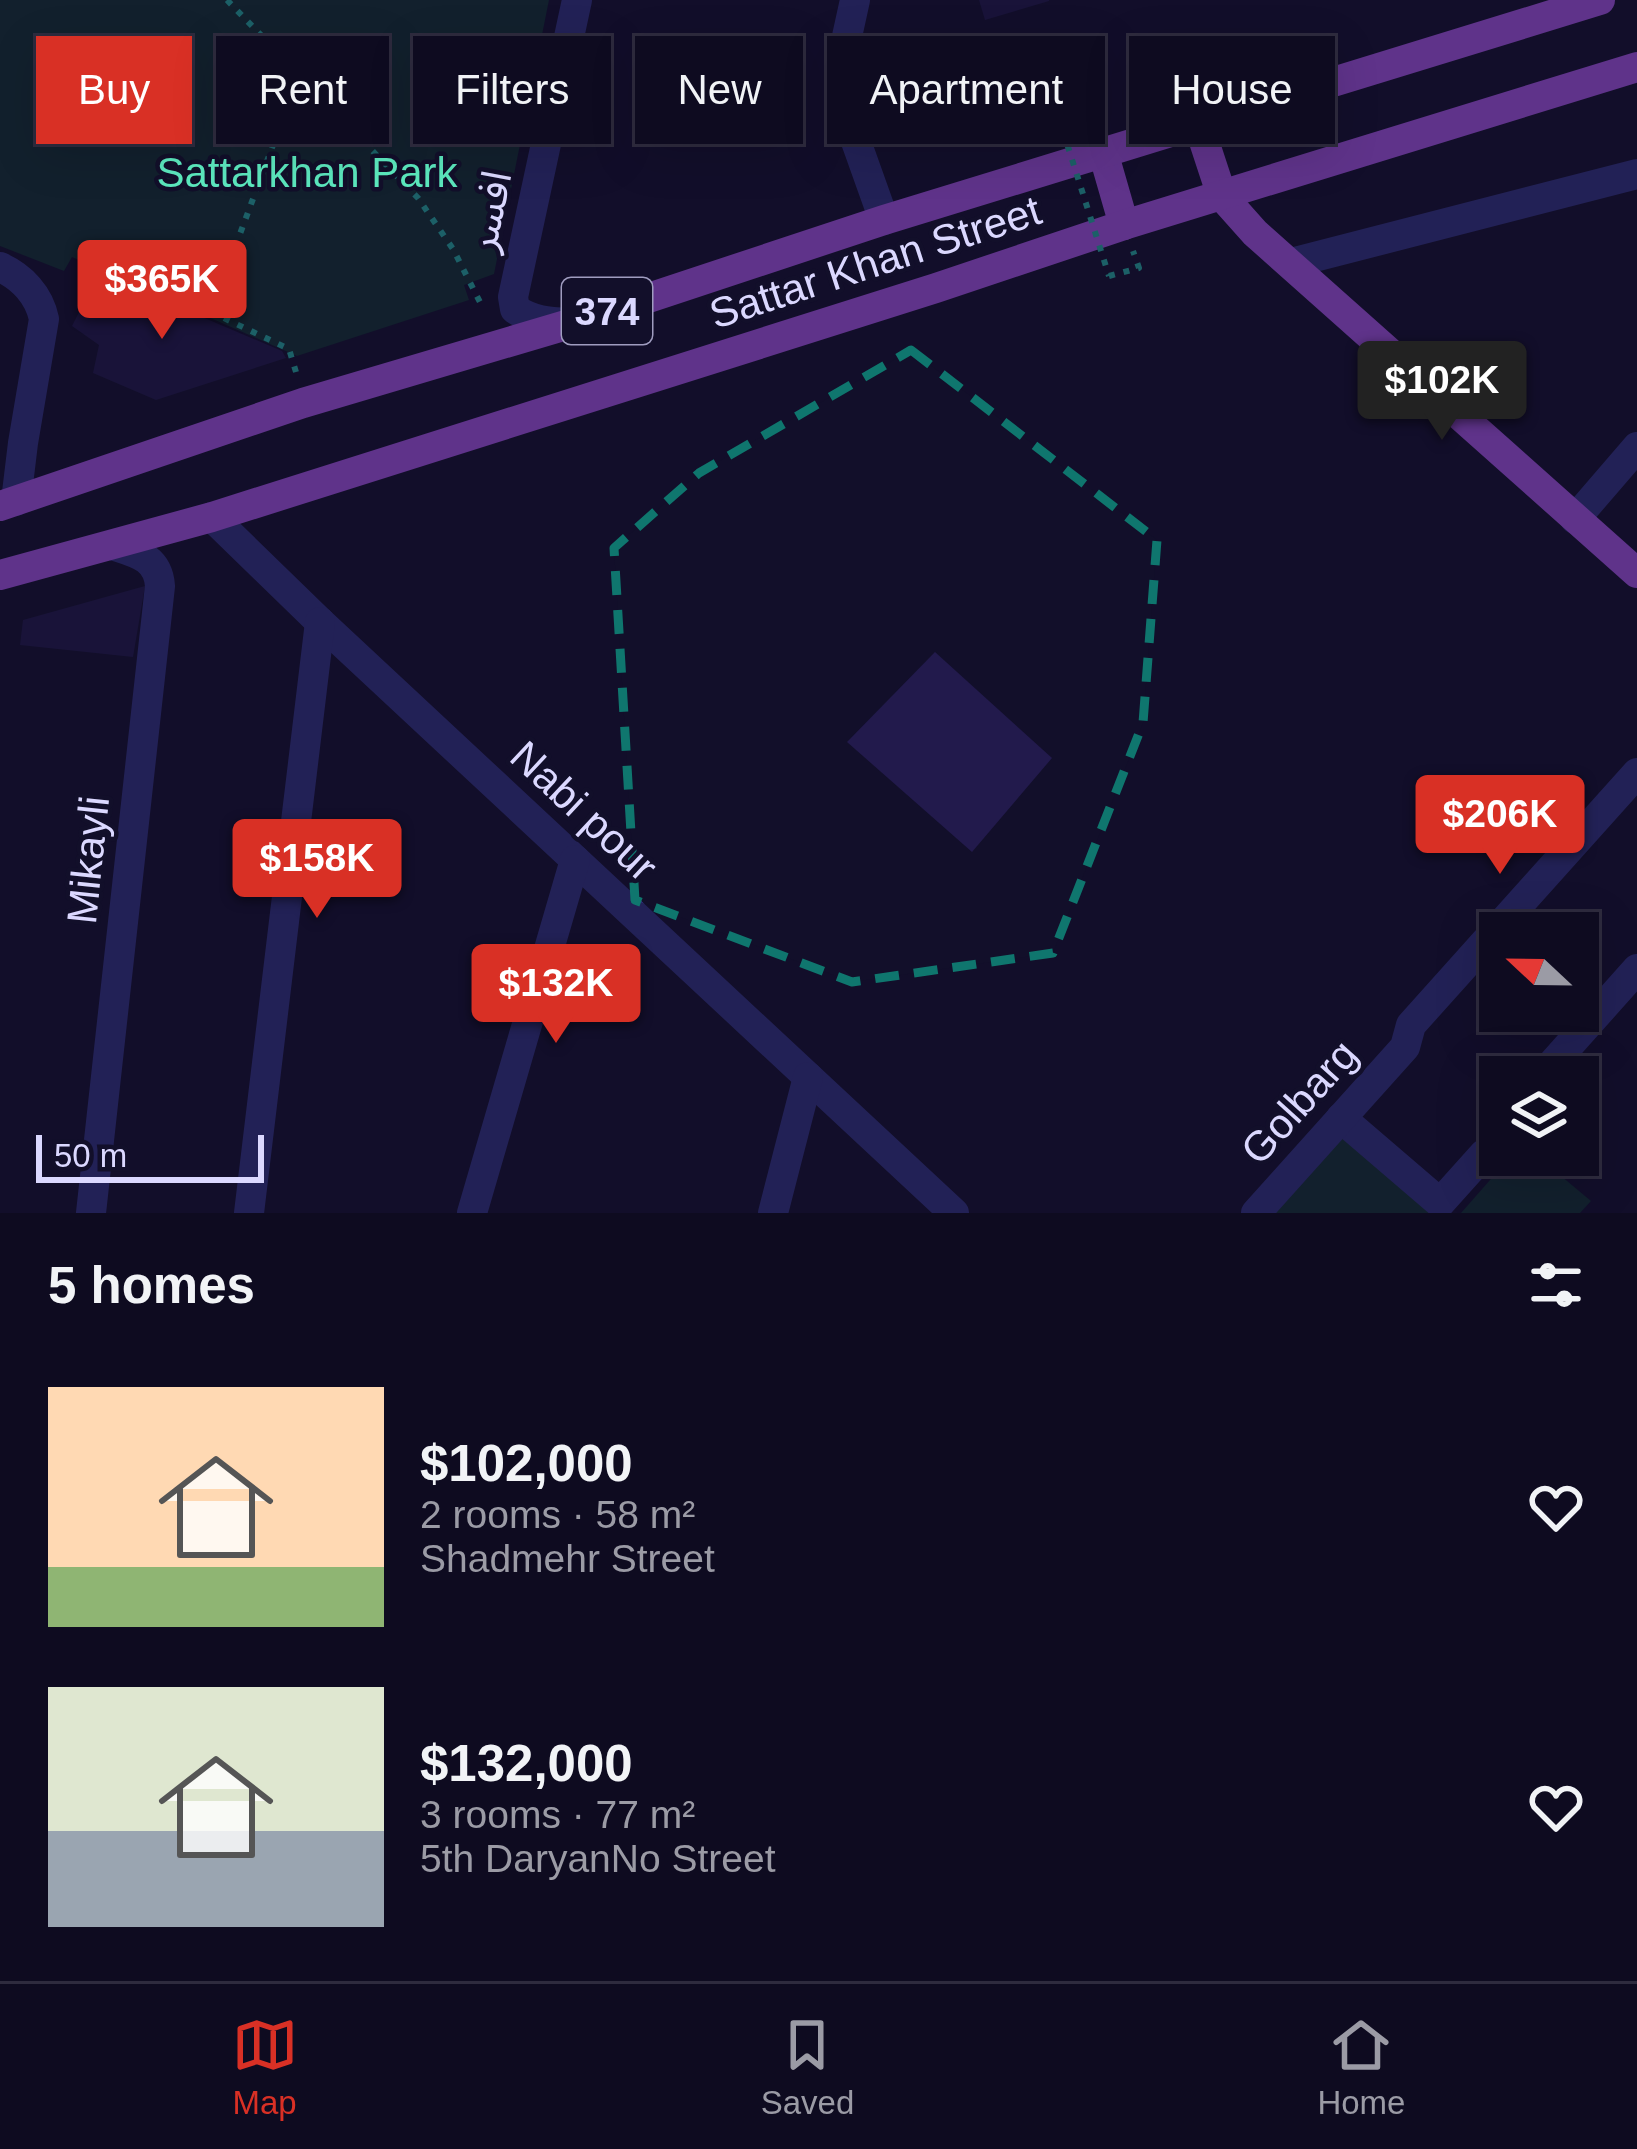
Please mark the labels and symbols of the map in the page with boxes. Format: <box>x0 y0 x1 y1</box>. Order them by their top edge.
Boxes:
park label: Sattarkhan Park <box>156 149 459 196</box>
street label: افسر <box>457 166 521 258</box>
street label: Sattar Khan Street <box>703 186 1047 338</box>
pin: $365K <box>78 240 246 342</box>
road number: 374 <box>562 278 652 344</box>
pin: $102K <box>1358 341 1526 443</box>
street label: Nabi pour <box>501 732 667 890</box>
pin: $206K <box>1416 775 1584 877</box>
street label: Mikayli <box>58 794 118 926</box>
pin: $158K <box>233 819 401 921</box>
north arrow <box>1479 912 1599 1032</box>
pin: $132K <box>472 944 640 1046</box>
street label: Golbarg <box>1232 1031 1366 1173</box>
scale bar <box>36 1129 264 1182</box>

